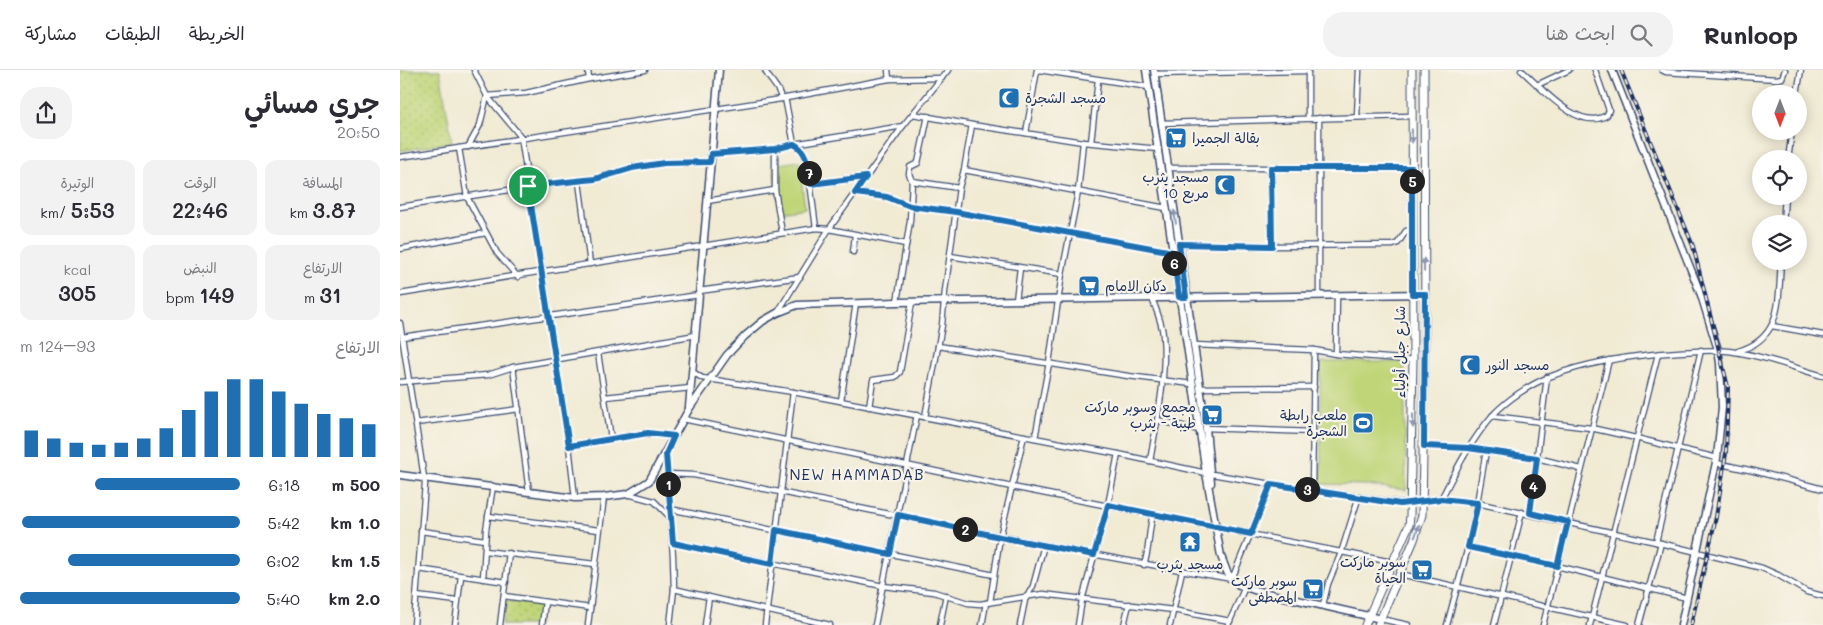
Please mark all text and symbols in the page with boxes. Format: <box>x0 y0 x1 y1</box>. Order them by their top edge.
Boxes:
search box <box>1323 12 1673 57</box>
text: Runloop <box>1703 19 1798 50</box>
text: ابحث هنا <box>1546 20 1615 45</box>
text: مشاركة <box>25 21 77 45</box>
text: الطبقات <box>105 21 161 45</box>
text: الخريطة <box>189 21 245 45</box>
icon: search <box>1627 21 1655 49</box>
text: جري مسائي <box>244 84 380 120</box>
north arrow <box>1752 85 1808 140</box>
map controls <box>1752 85 1807 270</box>
mosque icon: مسجد الشجرة <box>997 86 1021 110</box>
button: share <box>20 87 72 139</box>
place label: مسجد الشجرة <box>1025 88 1106 107</box>
text: 20:50 <box>337 121 380 142</box>
supermarket icon: بقالة الجميرا <box>1164 126 1188 150</box>
place label: بقالة الجميرا <box>1192 128 1260 147</box>
one-way arrow <box>1408 128 1416 144</box>
button: locate <box>1752 150 1807 205</box>
pin: 7 <box>796 160 822 186</box>
text: 7 <box>806 164 813 183</box>
pin <box>507 165 549 207</box>
place label: مسجد يثرب مربع 10 <box>1142 167 1209 204</box>
pin: 5 <box>1400 168 1424 194</box>
icon: arrive <box>514 172 542 200</box>
text: 5 <box>1408 172 1417 191</box>
text: الوتيرة <box>60 173 94 192</box>
text: الوقت <box>184 173 216 192</box>
text: المسافة <box>303 173 343 192</box>
mosque icon: مسجد يثرب مربع 10 <box>1213 173 1237 197</box>
text: 5:53 <box>71 196 114 223</box>
text: 22:46 <box>172 196 228 223</box>
text: 3.87 <box>312 196 356 223</box>
text: /km <box>40 203 71 222</box>
text: km <box>289 203 312 222</box>
one-way arrow <box>1171 209 1179 225</box>
button: layers <box>1752 215 1807 270</box>
pin: 6 <box>1162 250 1186 276</box>
text: 6 <box>1170 254 1179 273</box>
one-way arrow <box>1420 256 1428 272</box>
text: النبض <box>183 258 217 277</box>
text: الارتفاع <box>303 258 342 277</box>
text: kcal <box>63 260 91 279</box>
supermarket icon: دكان الامام <box>1077 274 1101 298</box>
place label: دكان الامام <box>1105 276 1167 297</box>
text: 305 <box>58 279 96 306</box>
text: 149 <box>199 281 234 308</box>
text: 31 <box>320 281 341 308</box>
text: bpm <box>166 288 199 307</box>
text: m <box>304 288 320 307</box>
street label: شارع جبل أولياء <box>1390 306 1410 398</box>
text: 93–124 m <box>20 335 95 356</box>
text: الارتفاع <box>335 336 380 357</box>
mosque icon: مسجد النور <box>1458 353 1482 377</box>
place label: مسجد النور <box>1485 355 1550 375</box>
place label: مجمع وسوبر ماركت طيبة - يثرب <box>1084 397 1196 432</box>
supermarket icon: مجمع وسوبر ماركت طيبة - يثرب <box>1200 403 1224 427</box>
place label: ملعب رابطة الشجرة <box>1280 405 1347 440</box>
sports icon: ملعب رابطة الشجرة <box>1351 411 1375 435</box>
one-way arrow <box>1409 413 1417 429</box>
district label: NEW HAMMADAB <box>789 464 925 484</box>
pin: 1 <box>656 472 680 496</box>
text: 6:18 <box>269 474 300 495</box>
text: 500 m <box>332 474 380 495</box>
pin: 4 <box>1520 474 1546 498</box>
text: 1 <box>665 475 672 494</box>
pin: 3 <box>1294 476 1320 502</box>
text: 4 <box>1529 477 1538 496</box>
text: 3 <box>1303 480 1312 499</box>
text: 5:42 <box>267 512 300 533</box>
text: 1.0 km <box>331 512 380 533</box>
pin: 2 <box>952 516 978 542</box>
text: 2 <box>962 520 969 539</box>
one-way arrow <box>1414 524 1421 539</box>
temple icon: مسجد يثرب <box>1178 530 1202 554</box>
text: 6:02 <box>267 550 300 571</box>
text: 1.5 km <box>332 550 380 571</box>
place label: سوبر ماركت الحياة <box>1340 552 1406 587</box>
place label: مسجد يثرب <box>1157 554 1223 573</box>
supermarket icon: سوبر ماركت الحياة <box>1410 558 1434 582</box>
place label: سوبر ماركت المصطفى <box>1231 571 1297 606</box>
supermarket icon: سوبر ماركت المصطفى <box>1301 577 1325 601</box>
text: 5:40 <box>266 588 300 609</box>
text: 2.0 km <box>329 588 380 609</box>

